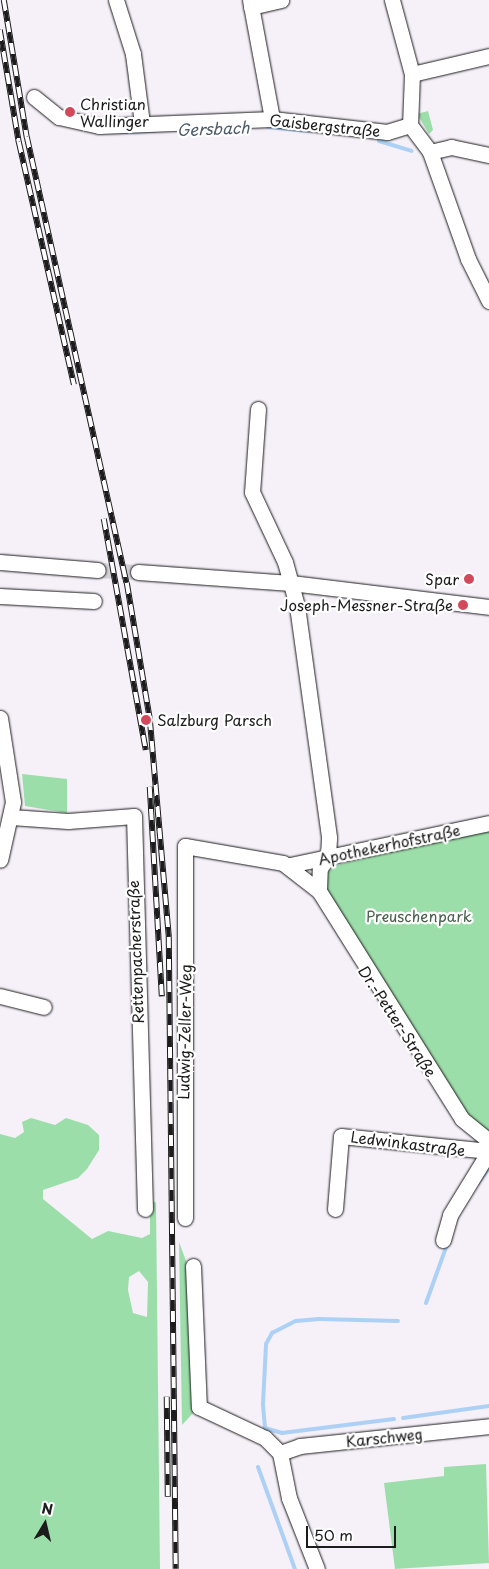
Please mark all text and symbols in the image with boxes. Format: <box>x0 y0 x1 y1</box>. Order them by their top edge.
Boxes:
place label: Christian Wallinger <box>80 94 149 129</box>
marker: Christian Wallinger <box>64 106 76 118</box>
street label: Gaisbergstraße <box>269 110 381 140</box>
water label: Gersbach <box>176 117 250 139</box>
place label: Spar <box>425 570 459 588</box>
marker: Spar <box>463 573 475 585</box>
place label: Joseph-Messner-Straße <box>280 596 453 614</box>
marker: Joseph-Messner-Straße <box>457 599 469 611</box>
place label: Salzburg Parsch <box>157 711 273 729</box>
marker: Salzburg Parsch <box>139 713 153 727</box>
street label: Apothekerhofstraße <box>316 820 462 868</box>
street label: Rettenpacherstraße <box>124 880 146 1024</box>
park label: Preuschenpark <box>366 907 472 925</box>
street label: Dr.-Petter-Straße <box>355 962 441 1080</box>
street label: Ludwig-Zeller-Weg <box>174 964 194 1100</box>
street label: Ledwinkastraße <box>350 1127 466 1159</box>
street label: Karschweg <box>345 1424 423 1450</box>
text: N <box>40 1497 55 1520</box>
north arrow <box>20 1499 70 1549</box>
scale bar <box>309 1516 399 1548</box>
text: 50 m <box>314 1523 353 1546</box>

